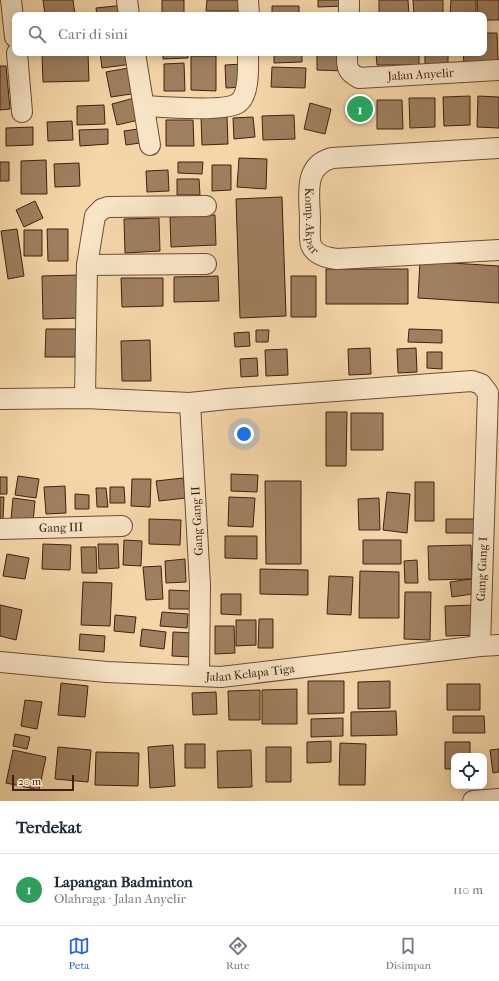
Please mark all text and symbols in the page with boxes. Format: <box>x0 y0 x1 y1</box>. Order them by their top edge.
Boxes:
search box <box>12 12 487 56</box>
icon: search <box>26 23 48 45</box>
text: Cari di sini <box>58 25 128 43</box>
street label: Jalan Anyelir <box>386 66 455 83</box>
pin: 1 <box>347 94 373 124</box>
street label: Komp. Akpar <box>302 187 322 258</box>
your location <box>234 424 254 444</box>
street label: Gang Gang II <box>188 486 206 556</box>
street label: Gang III <box>39 520 84 535</box>
street label: Gang Gang I <box>474 536 490 602</box>
street label: Jalan Kelapa Tiga <box>204 661 296 684</box>
map controls <box>451 753 487 789</box>
button: locate <box>451 753 487 789</box>
scale bar <box>12 773 74 792</box>
text: 20 m <box>18 775 41 788</box>
text: Terdekat <box>16 817 82 837</box>
text: Lapangan Badminton <box>54 873 193 891</box>
text: 1 <box>27 882 31 897</box>
text: 110 m <box>453 882 483 897</box>
text: Olahraga · Jalan Anyelir <box>54 891 186 906</box>
tab: Peta <box>68 935 90 972</box>
tab: Rute <box>226 935 249 972</box>
tab: Disimpan <box>385 935 431 972</box>

